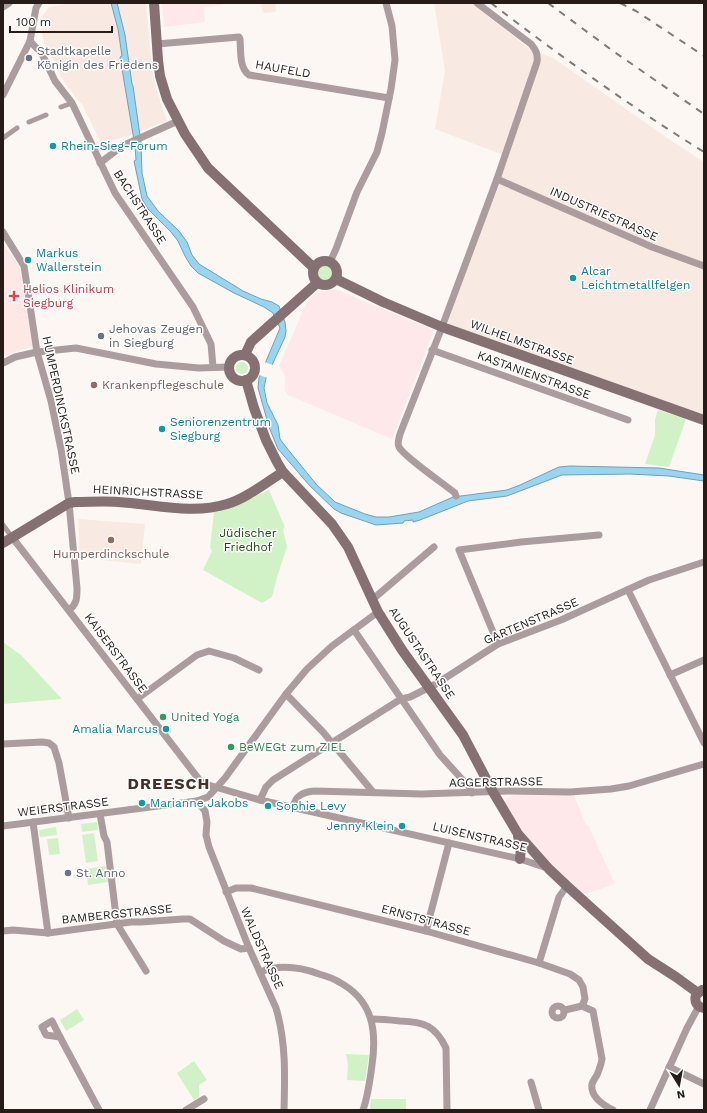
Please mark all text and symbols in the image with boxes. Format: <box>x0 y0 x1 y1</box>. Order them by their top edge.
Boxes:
scale bar <box>10 8 112 34</box>
text: 100 m <box>16 15 51 29</box>
place label: Stadtkapelle Königin des Friedens <box>37 44 158 72</box>
marker: Stadtkapelle Königin des Friedens <box>24 53 34 63</box>
street label: HAUFELD <box>254 57 312 81</box>
place label: Rhein-Sieg-Forum <box>61 139 168 153</box>
marker: Rhein-Sieg-Forum <box>48 141 58 151</box>
street label: BACHSTRASSE <box>111 167 169 247</box>
street label: INDUSTRIESTRASSE <box>548 184 660 244</box>
place label: Markus Wallerstein <box>36 246 102 274</box>
marker: Markus Wallerstein <box>23 255 33 265</box>
place label: Alcar Leichtmetallfelgen <box>581 264 690 292</box>
marker: Alcar Leichtmetallfelgen <box>568 273 578 283</box>
place label: Helios Klinikum Siegburg <box>23 282 114 310</box>
marker: Helios Klinikum Siegburg <box>8 290 20 302</box>
street label: WILHELMSTRASSE <box>468 317 576 367</box>
place label: Jehovas Zeugen in Siegburg <box>109 322 203 350</box>
marker: Jehovas Zeugen in Siegburg <box>96 331 106 341</box>
street label: HUMPERDINCKSTRASSE <box>40 335 83 476</box>
street label: KASTANIENSTRASSE <box>476 348 593 402</box>
place label: Krankenpflegeschule <box>102 378 224 392</box>
marker: Krankenpflegeschule <box>89 380 99 390</box>
place label: Seniorenzentrum Siegburg <box>170 415 271 443</box>
marker: Seniorenzentrum Siegburg <box>157 424 167 434</box>
street label: HEINRICHSTRASSE <box>92 482 204 502</box>
park label: Jüdischer Friedhof <box>219 526 277 554</box>
marker: Humperdinckschule <box>106 535 116 545</box>
place label: Humperdinckschule <box>53 547 169 561</box>
street label: GARTENSTRASSE <box>482 595 581 647</box>
street label: AUGUSTASTRASSE <box>386 604 458 702</box>
street label: KAISERSTRASSE <box>81 610 151 696</box>
place label: United Yoga <box>171 710 240 724</box>
marker: United Yoga <box>158 712 168 722</box>
place label: Amalia Marcus <box>72 722 158 736</box>
marker: Amalia Marcus <box>161 724 171 734</box>
place label: BeWEGt zum ZIEL <box>239 740 345 754</box>
marker: BeWEGt zum ZIEL <box>226 742 236 752</box>
district label: DREESCH <box>128 774 210 793</box>
street label: AGGERSTRASSE <box>449 774 544 790</box>
street label: WEIERSTRASSE <box>17 794 110 820</box>
place label: Marianne Jakobs <box>150 796 248 810</box>
marker: Marianne Jakobs <box>137 798 147 808</box>
place label: Sophie Levy <box>276 799 347 813</box>
marker: Sophie Levy <box>263 801 273 811</box>
place label: Jenny Klein <box>327 819 394 833</box>
street label: LUISENSTRASSE <box>431 819 529 855</box>
marker: Jenny Klein <box>397 821 407 831</box>
place label: St. Anno <box>76 866 126 880</box>
marker: St. Anno <box>63 868 73 878</box>
street label: BAMBERGSTRASSE <box>61 901 173 927</box>
street label: ERNSTSTRASSE <box>380 901 473 939</box>
street label: WALDSTRASSE <box>238 905 286 991</box>
north arrow <box>659 1065 699 1105</box>
text: N <box>676 1087 686 1101</box>

